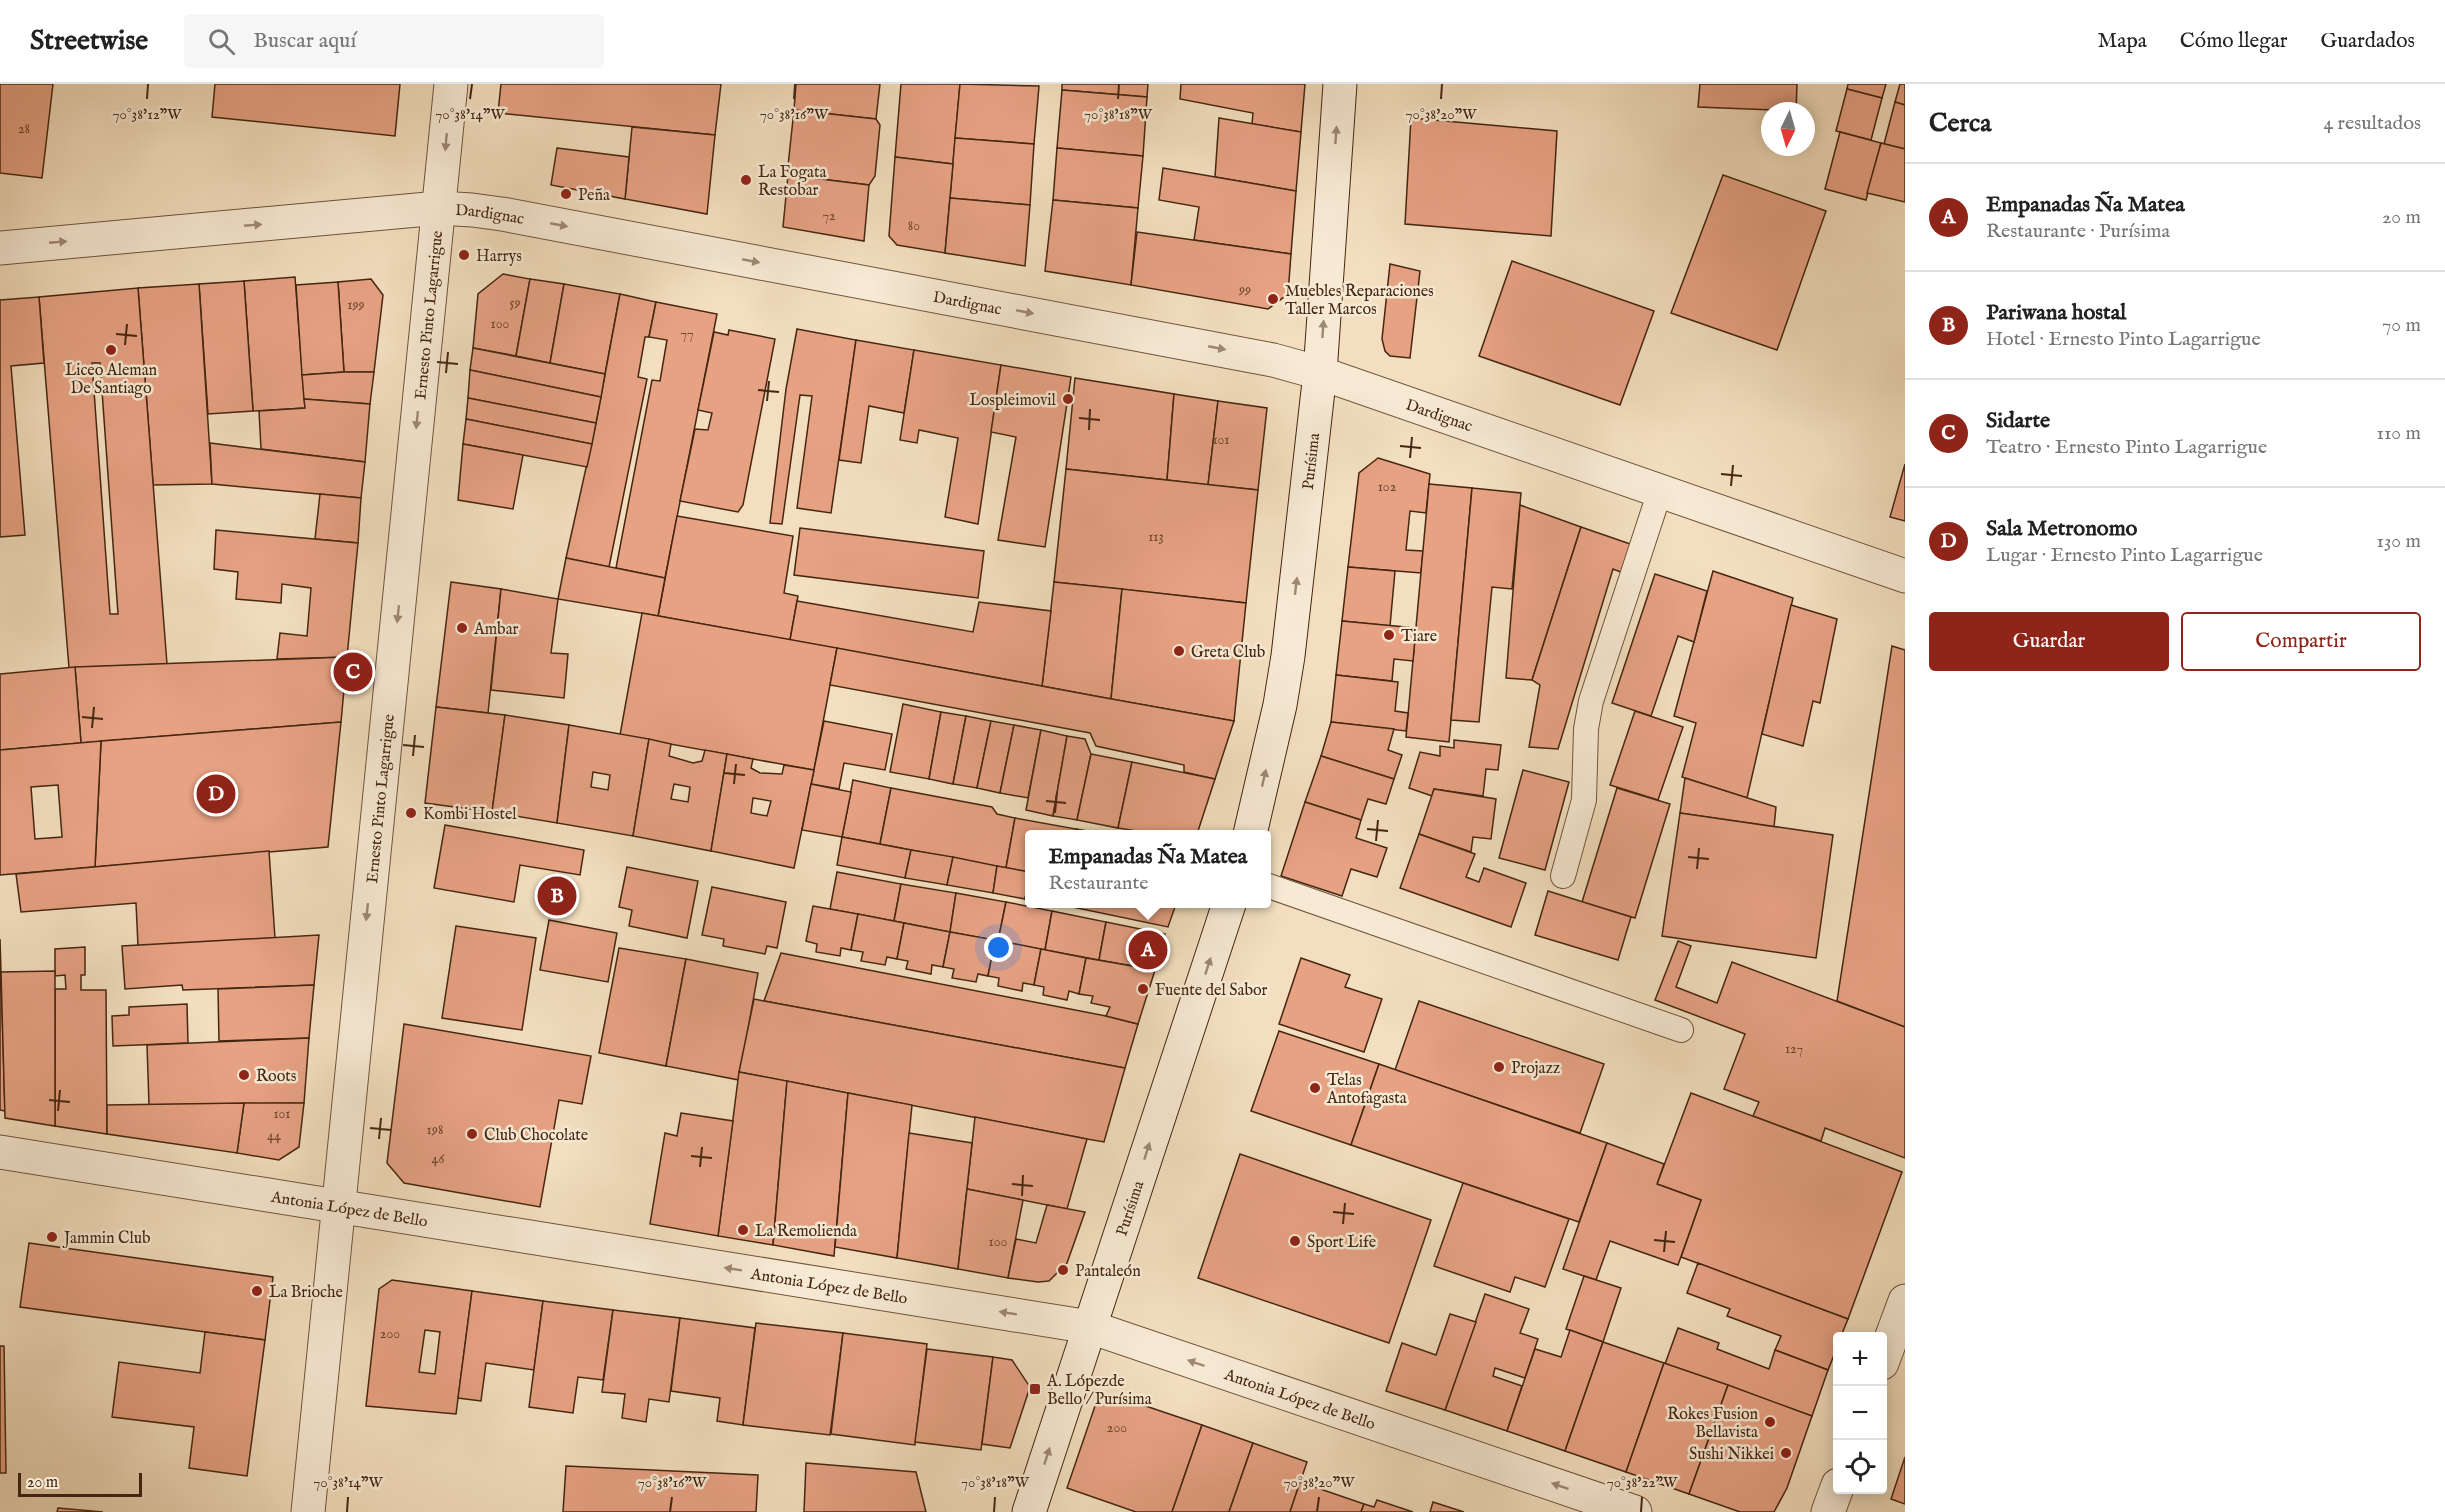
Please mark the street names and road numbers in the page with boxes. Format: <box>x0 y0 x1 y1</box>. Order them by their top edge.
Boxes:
street label: Dardignac <box>455 201 526 230</box>
street label: Ernesto Pinto Lagarrigue <box>411 230 448 401</box>
street label: Dardignac <box>931 288 1003 320</box>
street label: Dardignac <box>1403 395 1475 437</box>
street label: Purísima <box>1299 432 1325 491</box>
street label: Ernesto Pinto Lagarrigue <box>363 713 400 884</box>
street label: Purísima <box>1113 1178 1149 1239</box>
street label: Antonia López de Bello <box>269 1188 429 1233</box>
street label: Antonia López de Bello <box>748 1265 909 1310</box>
street label: Antonia López de Bello <box>1221 1365 1378 1435</box>

